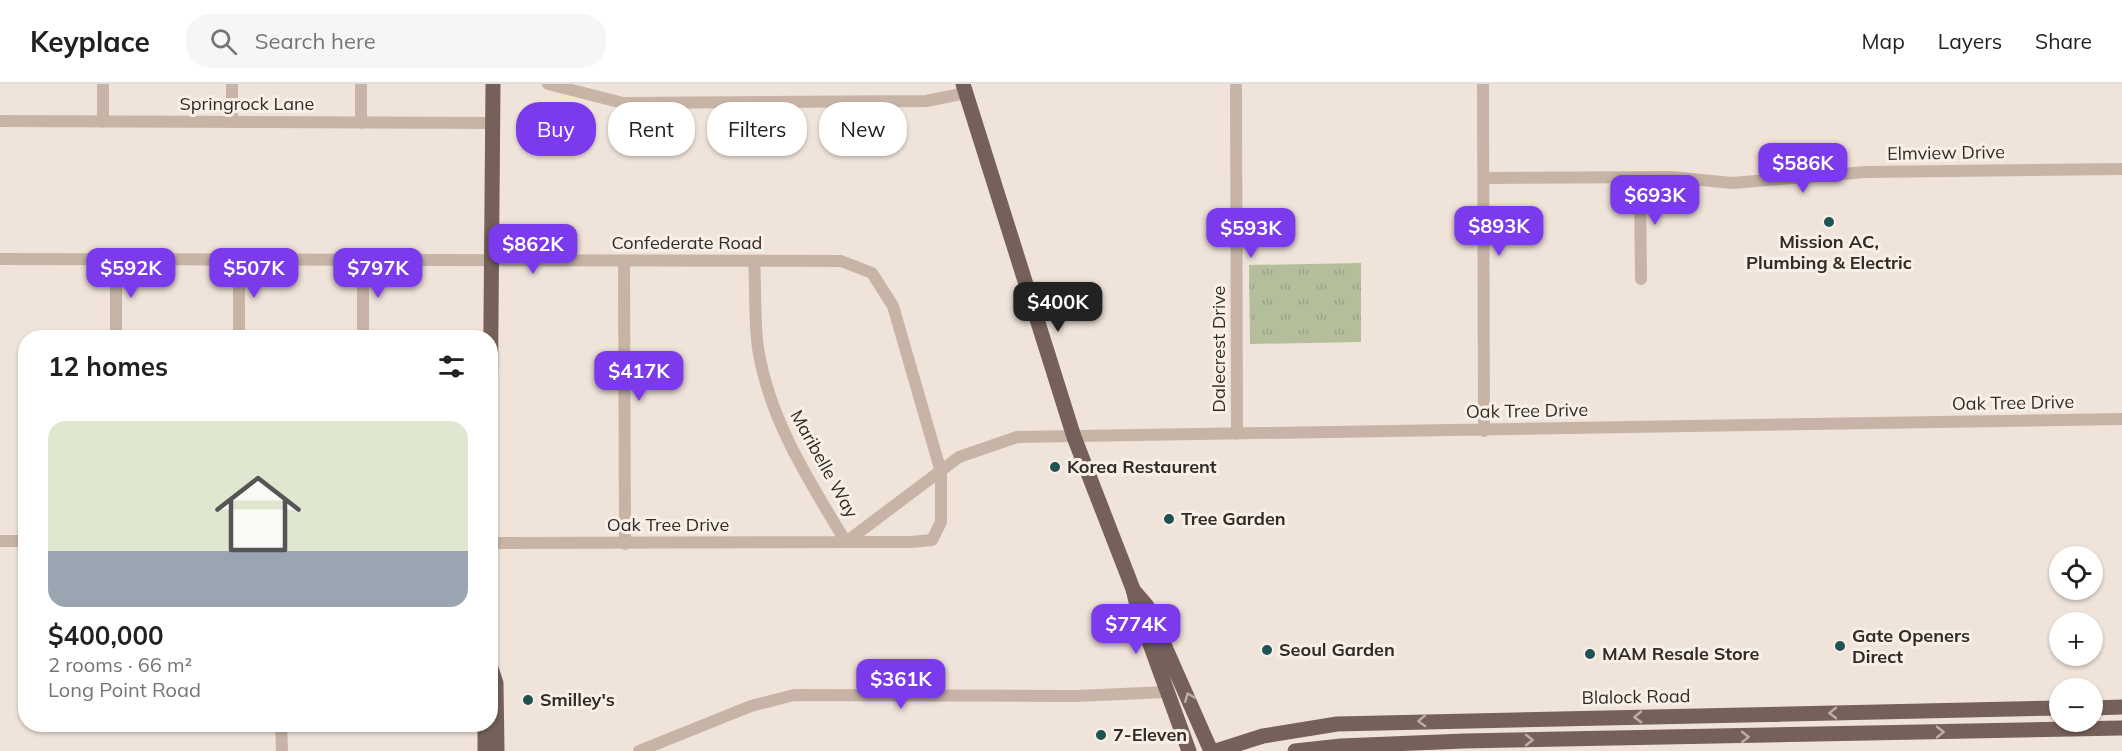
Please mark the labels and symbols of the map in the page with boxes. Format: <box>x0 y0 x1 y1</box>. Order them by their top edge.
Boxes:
street label: Springrock Lane <box>180 92 314 115</box>
street label: Elmview Drive <box>1887 140 2005 165</box>
pin: $586K <box>1761 143 1845 194</box>
pin: $693K <box>1613 175 1697 226</box>
pin: $893K <box>1457 206 1541 257</box>
pin: $593K <box>1209 208 1293 259</box>
marker: Mission AC, Plumbing & Electric <box>1822 215 1836 229</box>
pin: $862K <box>491 224 575 275</box>
place label: Mission AC, Plumbing & Electric <box>1746 230 1912 274</box>
street label: Confederate Road <box>612 231 762 254</box>
pin: $592K <box>89 248 173 299</box>
pin: $507K <box>212 248 296 299</box>
pin: $797K <box>336 248 420 299</box>
pin: $400K <box>1016 282 1100 333</box>
street label: Dalecrest Drive <box>1207 286 1230 412</box>
pin: $417K <box>597 351 681 402</box>
street label: Oak Tree Drive <box>1952 390 2074 415</box>
street label: Oak Tree Drive <box>1466 398 1588 423</box>
street label: Maribelle Way <box>785 406 864 522</box>
place label: Korea Restaurent <box>1067 455 1217 478</box>
marker: Korea Restaurent <box>1048 460 1062 474</box>
place label: Tree Garden <box>1181 507 1286 530</box>
marker: Tree Garden <box>1162 512 1176 526</box>
street label: Oak Tree Drive <box>607 513 729 536</box>
pin: $774K <box>1094 604 1178 655</box>
place label: Gate Openers Direct <box>1852 624 1970 668</box>
place label: Seoul Garden <box>1279 638 1395 661</box>
marker: Gate Openers Direct <box>1833 639 1847 653</box>
place label: MAM Resale Store <box>1602 642 1760 665</box>
marker: Seoul Garden <box>1260 643 1274 657</box>
marker: MAM Resale Store <box>1583 647 1597 661</box>
pin: $361K <box>859 659 943 710</box>
street label: Blalock Road <box>1581 684 1691 709</box>
place label: Smilley's <box>540 688 615 711</box>
one-way arrow <box>1184 692 1196 703</box>
marker: Smilley's <box>521 693 535 707</box>
one-way arrow <box>1829 706 1838 719</box>
one-way arrow <box>1634 711 1643 723</box>
one-way arrow <box>1418 715 1427 727</box>
place label: 7-Eleven <box>1113 723 1187 746</box>
one-way arrow <box>1935 726 1944 739</box>
marker: 7-Eleven <box>1094 728 1108 742</box>
one-way arrow <box>1740 731 1749 743</box>
one-way arrow <box>1524 734 1533 746</box>

